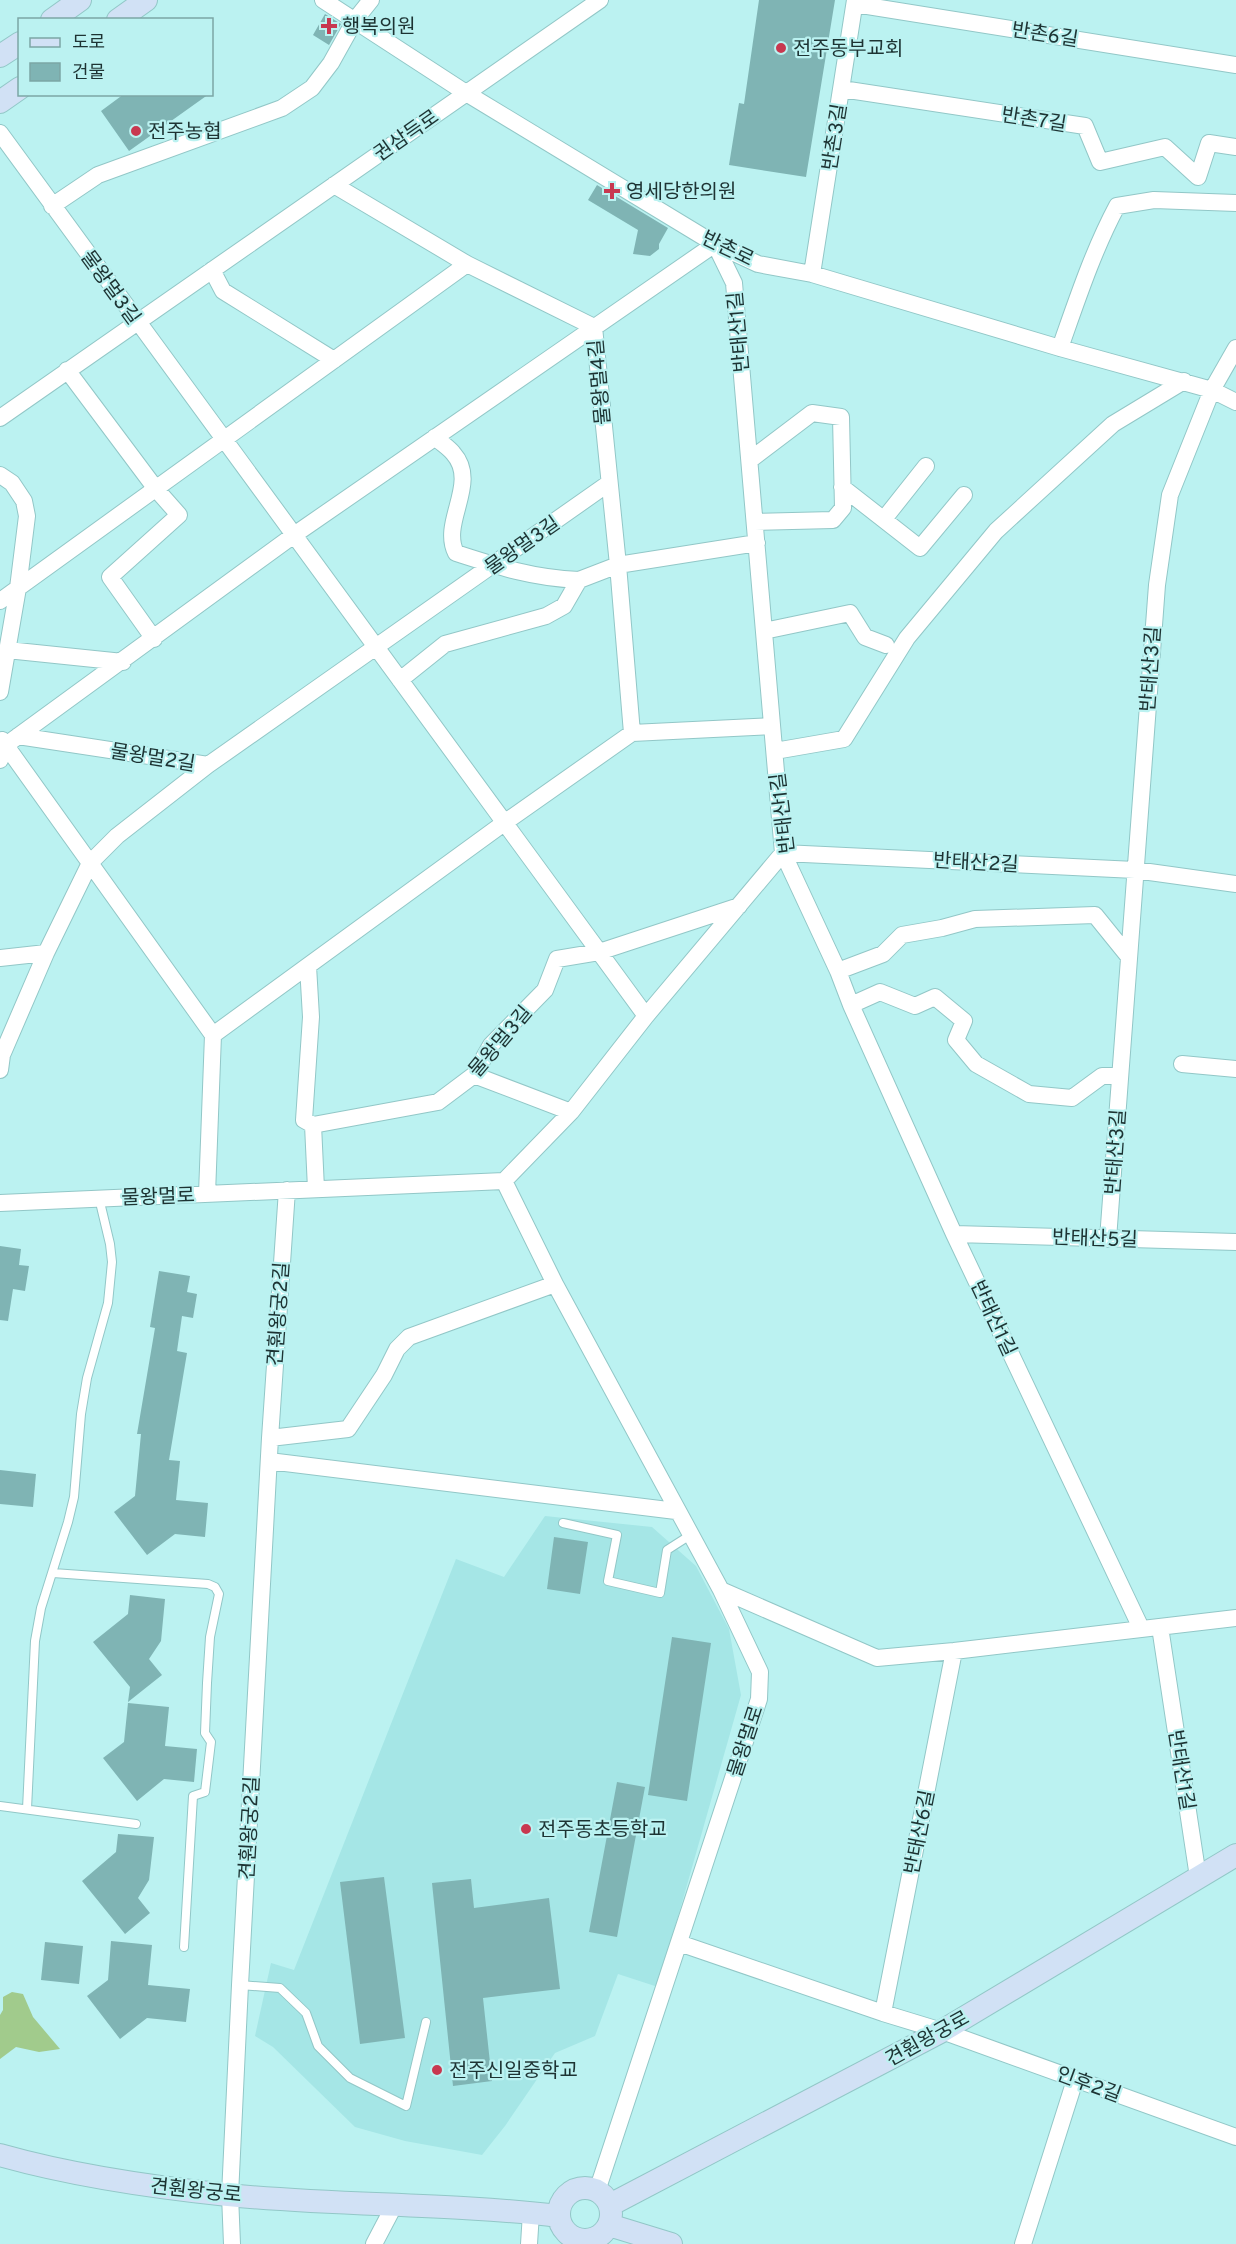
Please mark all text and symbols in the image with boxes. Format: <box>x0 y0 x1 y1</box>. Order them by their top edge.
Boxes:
place label: 행복의원 <box>342 15 416 41</box>
marker: 행복의원 <box>320 17 338 35</box>
legend <box>18 18 213 96</box>
street label: 반촌6길 <box>1009 18 1080 54</box>
text: 도로 <box>72 32 105 55</box>
place label: 전주동부교회 <box>793 37 903 63</box>
marker: 전주동부교회 <box>774 41 788 55</box>
text: 건물 <box>72 62 105 85</box>
street label: 반촌3길 <box>818 102 854 173</box>
street label: 반촌7길 <box>999 103 1068 139</box>
street label: 권삼득로 <box>370 105 445 168</box>
place label: 전주농협 <box>148 120 222 146</box>
marker: 전주농협 <box>129 124 143 138</box>
place label: 영세당한의원 <box>626 180 736 206</box>
marker: 영세당한의원 <box>603 182 621 200</box>
street label: 반촌로 <box>697 226 758 274</box>
street label: 물왕멀3길 <box>74 246 145 330</box>
street label: 반태산1길 <box>724 290 756 373</box>
street label: 물왕멀4길 <box>584 338 618 426</box>
street label: 물왕멀3길 <box>481 511 566 582</box>
street label: 반태산3길 <box>1136 626 1168 713</box>
street label: 물왕멀2길 <box>108 739 197 779</box>
street label: 반태산1길 <box>766 771 802 855</box>
street label: 반태산2길 <box>932 849 1019 879</box>
street label: 물왕멀3길 <box>464 1001 539 1083</box>
street label: 반태산3길 <box>1101 1109 1133 1196</box>
street label: 물왕멀로 <box>121 1184 195 1212</box>
street label: 반태산5길 <box>1051 1226 1138 1254</box>
street label: 견훤왕궁2길 <box>263 1261 297 1367</box>
street label: 반태산1길 <box>963 1277 1021 1361</box>
street label: 물왕멀로 <box>723 1703 771 1781</box>
street label: 반태산1길 <box>1161 1728 1199 1812</box>
street label: 견훤왕궁2길 <box>235 1775 267 1881</box>
street label: 반태산6길 <box>900 1788 942 1877</box>
place label: 전주동초등학교 <box>538 1818 667 1844</box>
marker: 전주동초등학교 <box>519 1822 533 1836</box>
street label: 견훤왕궁로 <box>881 2006 975 2073</box>
place label: 전주신일중학교 <box>449 2059 578 2085</box>
street label: 인후2길 <box>1052 2062 1124 2110</box>
marker: 전주신일중학교 <box>430 2063 444 2077</box>
street label: 견훤왕궁로 <box>149 2174 243 2210</box>

